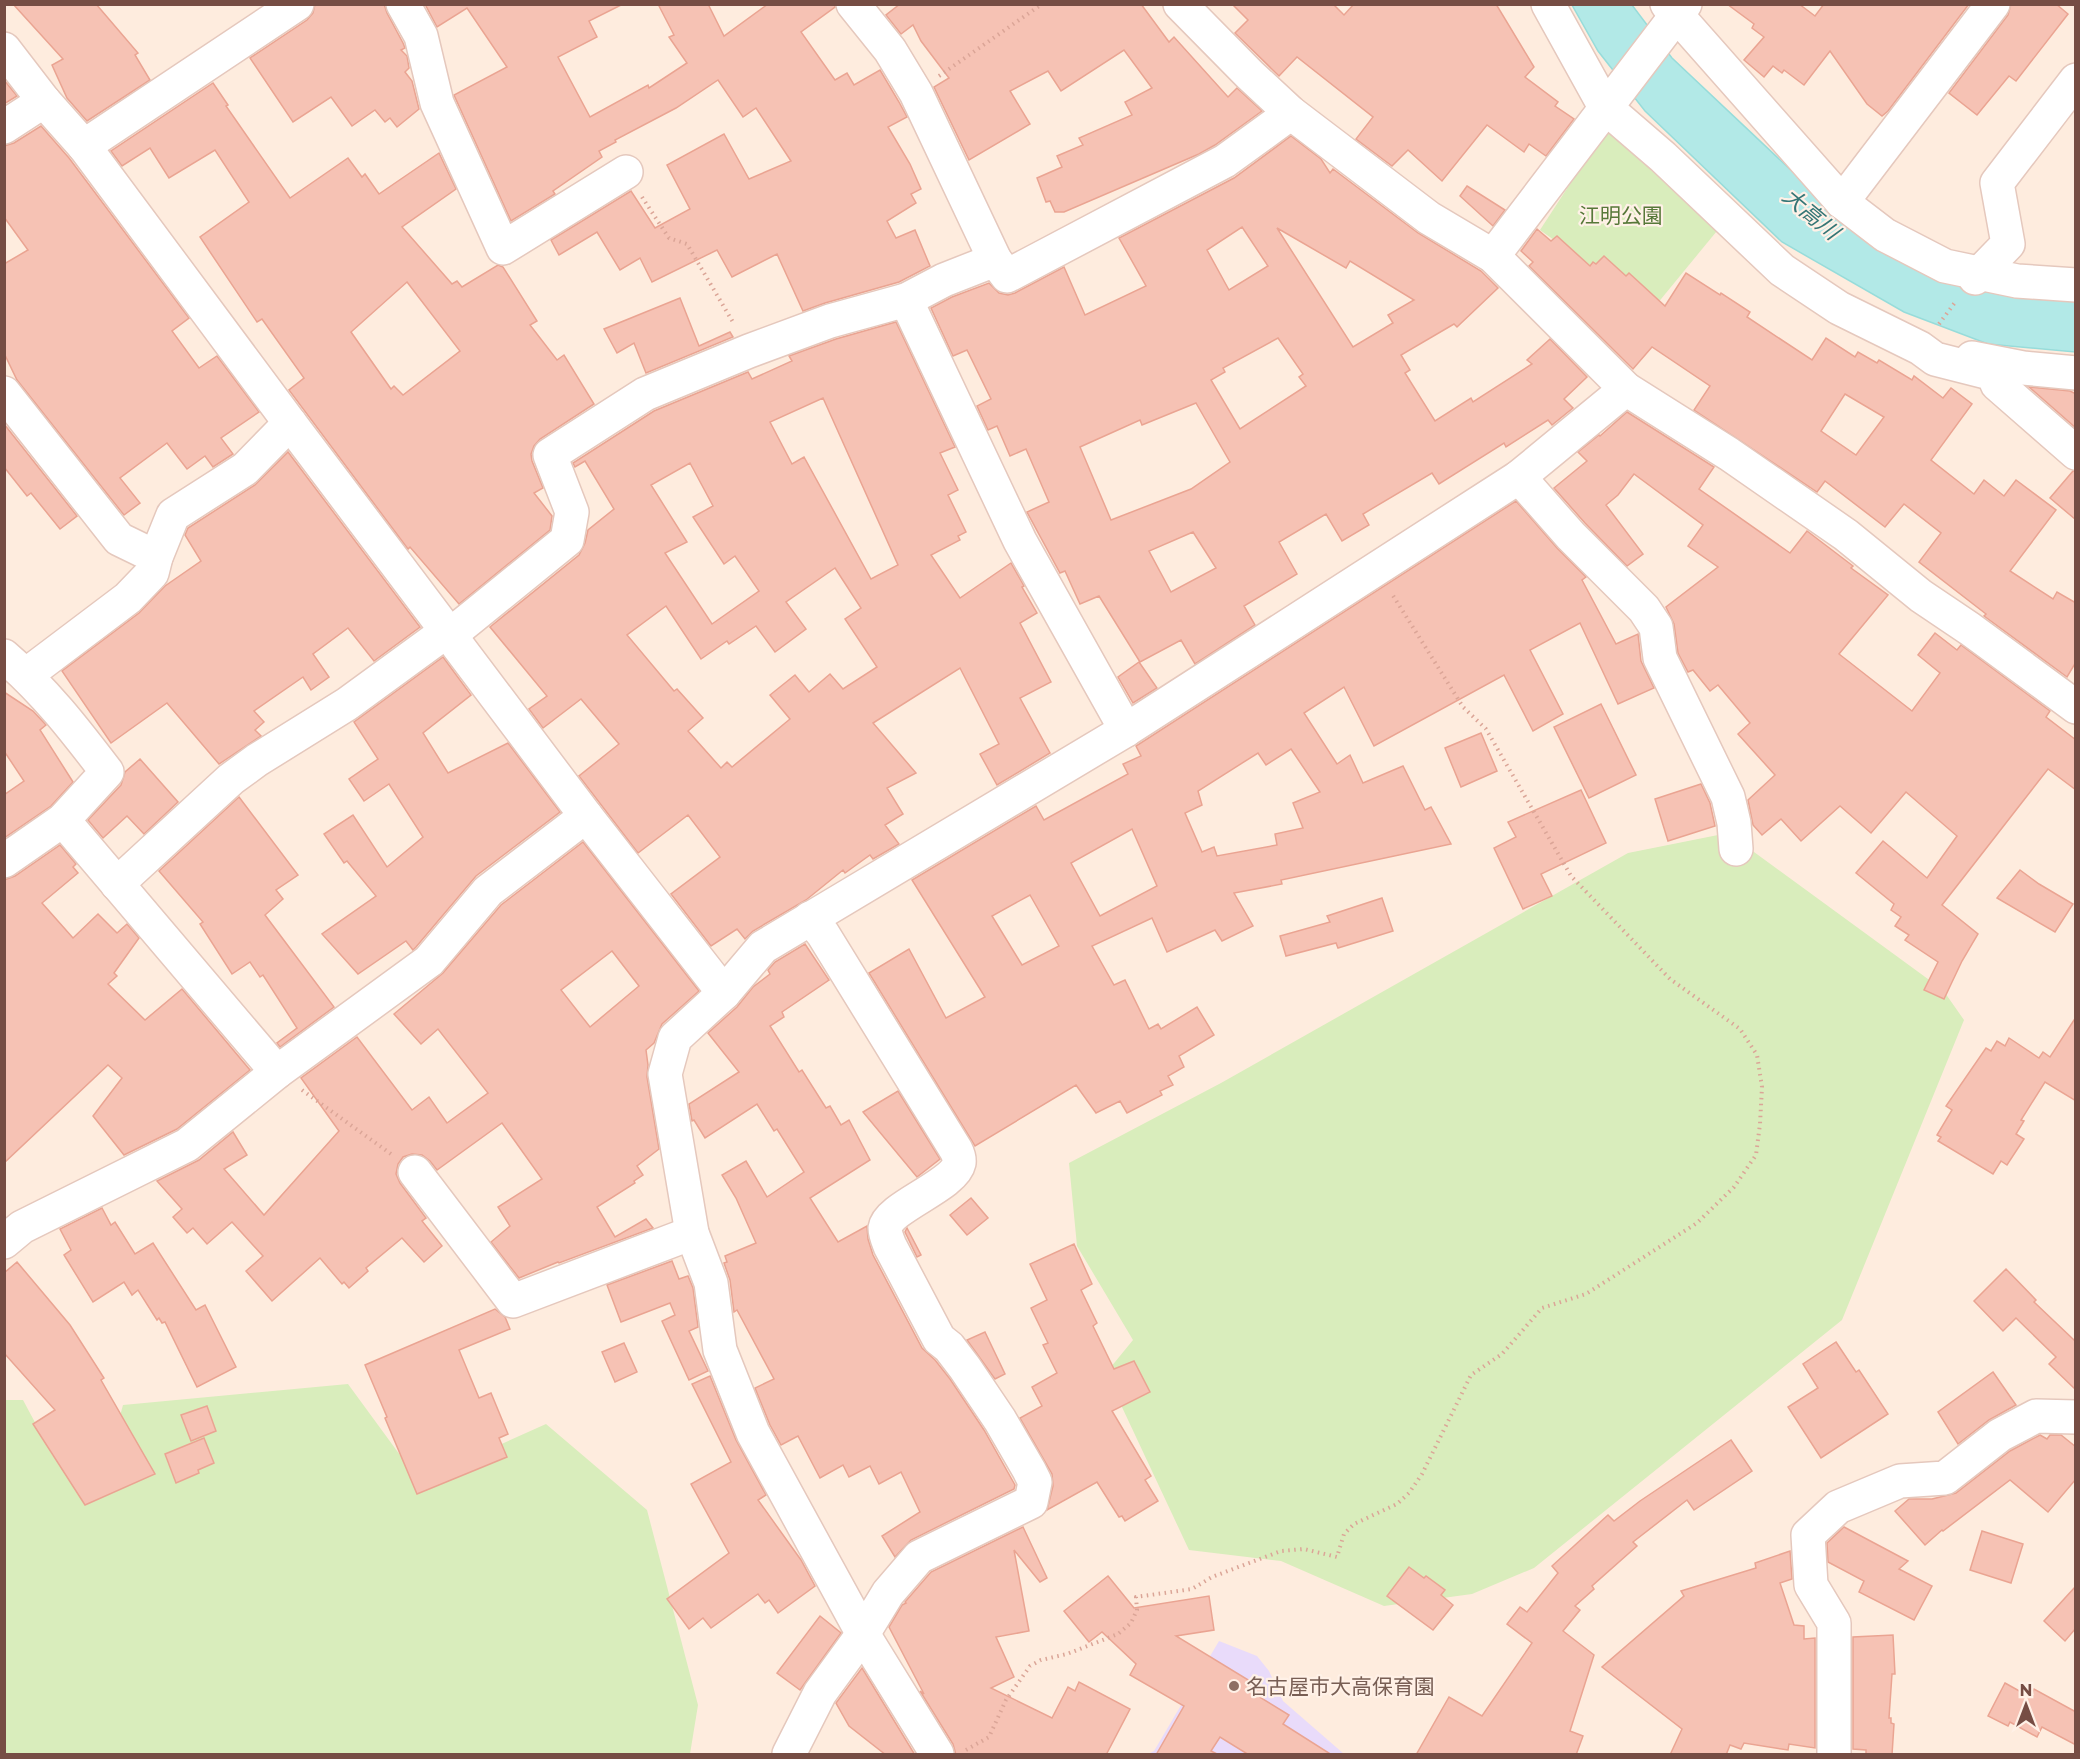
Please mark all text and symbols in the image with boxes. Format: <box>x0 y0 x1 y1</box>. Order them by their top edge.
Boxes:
water label: 大高川 <box>1777 182 1846 247</box>
park label: 江明公園 <box>1579 203 1663 228</box>
place label: 名古屋市大高保育園 <box>1246 1674 1435 1699</box>
north arrow <box>1996 1675 2056 1735</box>
marker: 名古屋市大高保育園 <box>1227 1679 1241 1693</box>
text: N <box>2020 1681 2032 1700</box>

